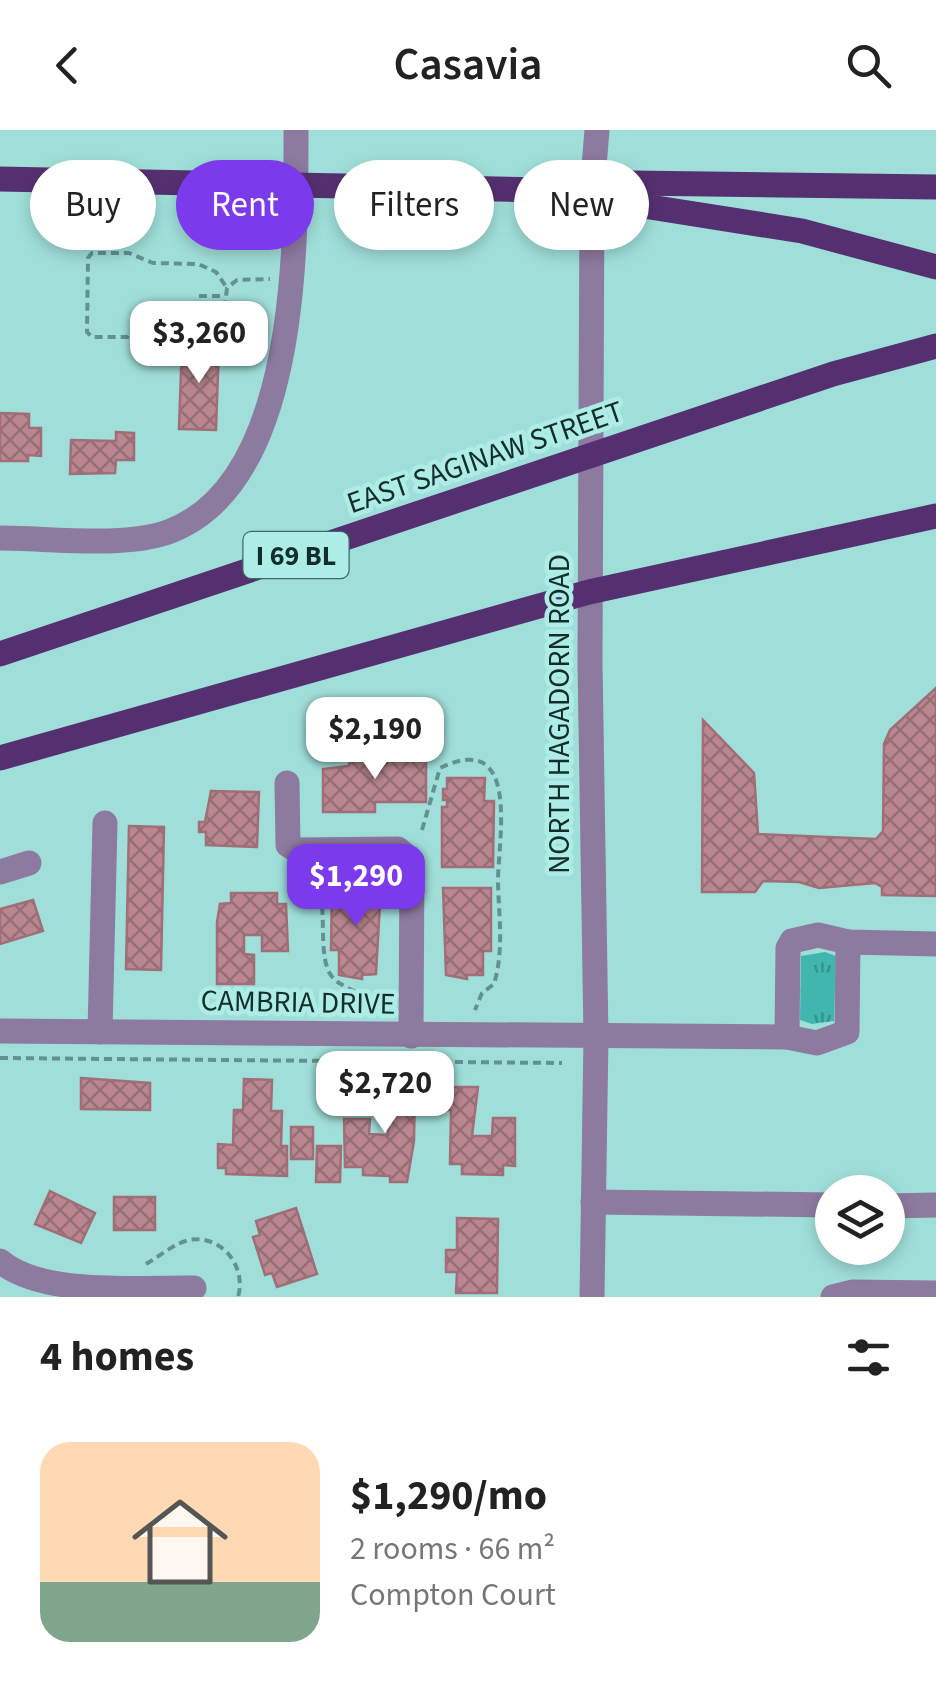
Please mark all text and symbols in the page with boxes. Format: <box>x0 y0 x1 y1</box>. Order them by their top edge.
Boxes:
text: Casavia <box>393 33 543 97</box>
icon: back <box>40 38 95 93</box>
icon: search <box>841 38 896 93</box>
chip: Buy <box>30 160 156 250</box>
chip: Rent <box>176 160 314 250</box>
chip: Filters <box>334 160 494 250</box>
chip: New <box>514 160 649 250</box>
pin: $3,260 <box>118 301 280 386</box>
text: $3,260 <box>152 310 246 356</box>
street label: EAST SAGINAW STREET <box>341 390 629 525</box>
road number: I 69 BL <box>244 532 348 578</box>
street label: NORTH HAGADORN ROAD <box>538 554 581 874</box>
pin: $2,190 <box>294 697 456 782</box>
text: $2,190 <box>328 706 422 752</box>
pin: $1,290 <box>275 844 437 929</box>
text: $1,290 <box>309 853 403 899</box>
street label: CAMBRIA DRIVE <box>200 979 396 1026</box>
pin: $2,720 <box>304 1051 466 1136</box>
text: $2,720 <box>338 1060 432 1106</box>
map controls <box>815 1175 905 1265</box>
button: layers <box>815 1175 905 1265</box>
text: 4 homes <box>40 1327 194 1387</box>
icon: filters <box>841 1330 896 1385</box>
text: $1,290/mo <box>350 1466 547 1526</box>
icon: home <box>120 1482 240 1602</box>
text: 2 rooms · 66 m² <box>350 1526 555 1572</box>
text: Compton Court <box>350 1572 556 1618</box>

